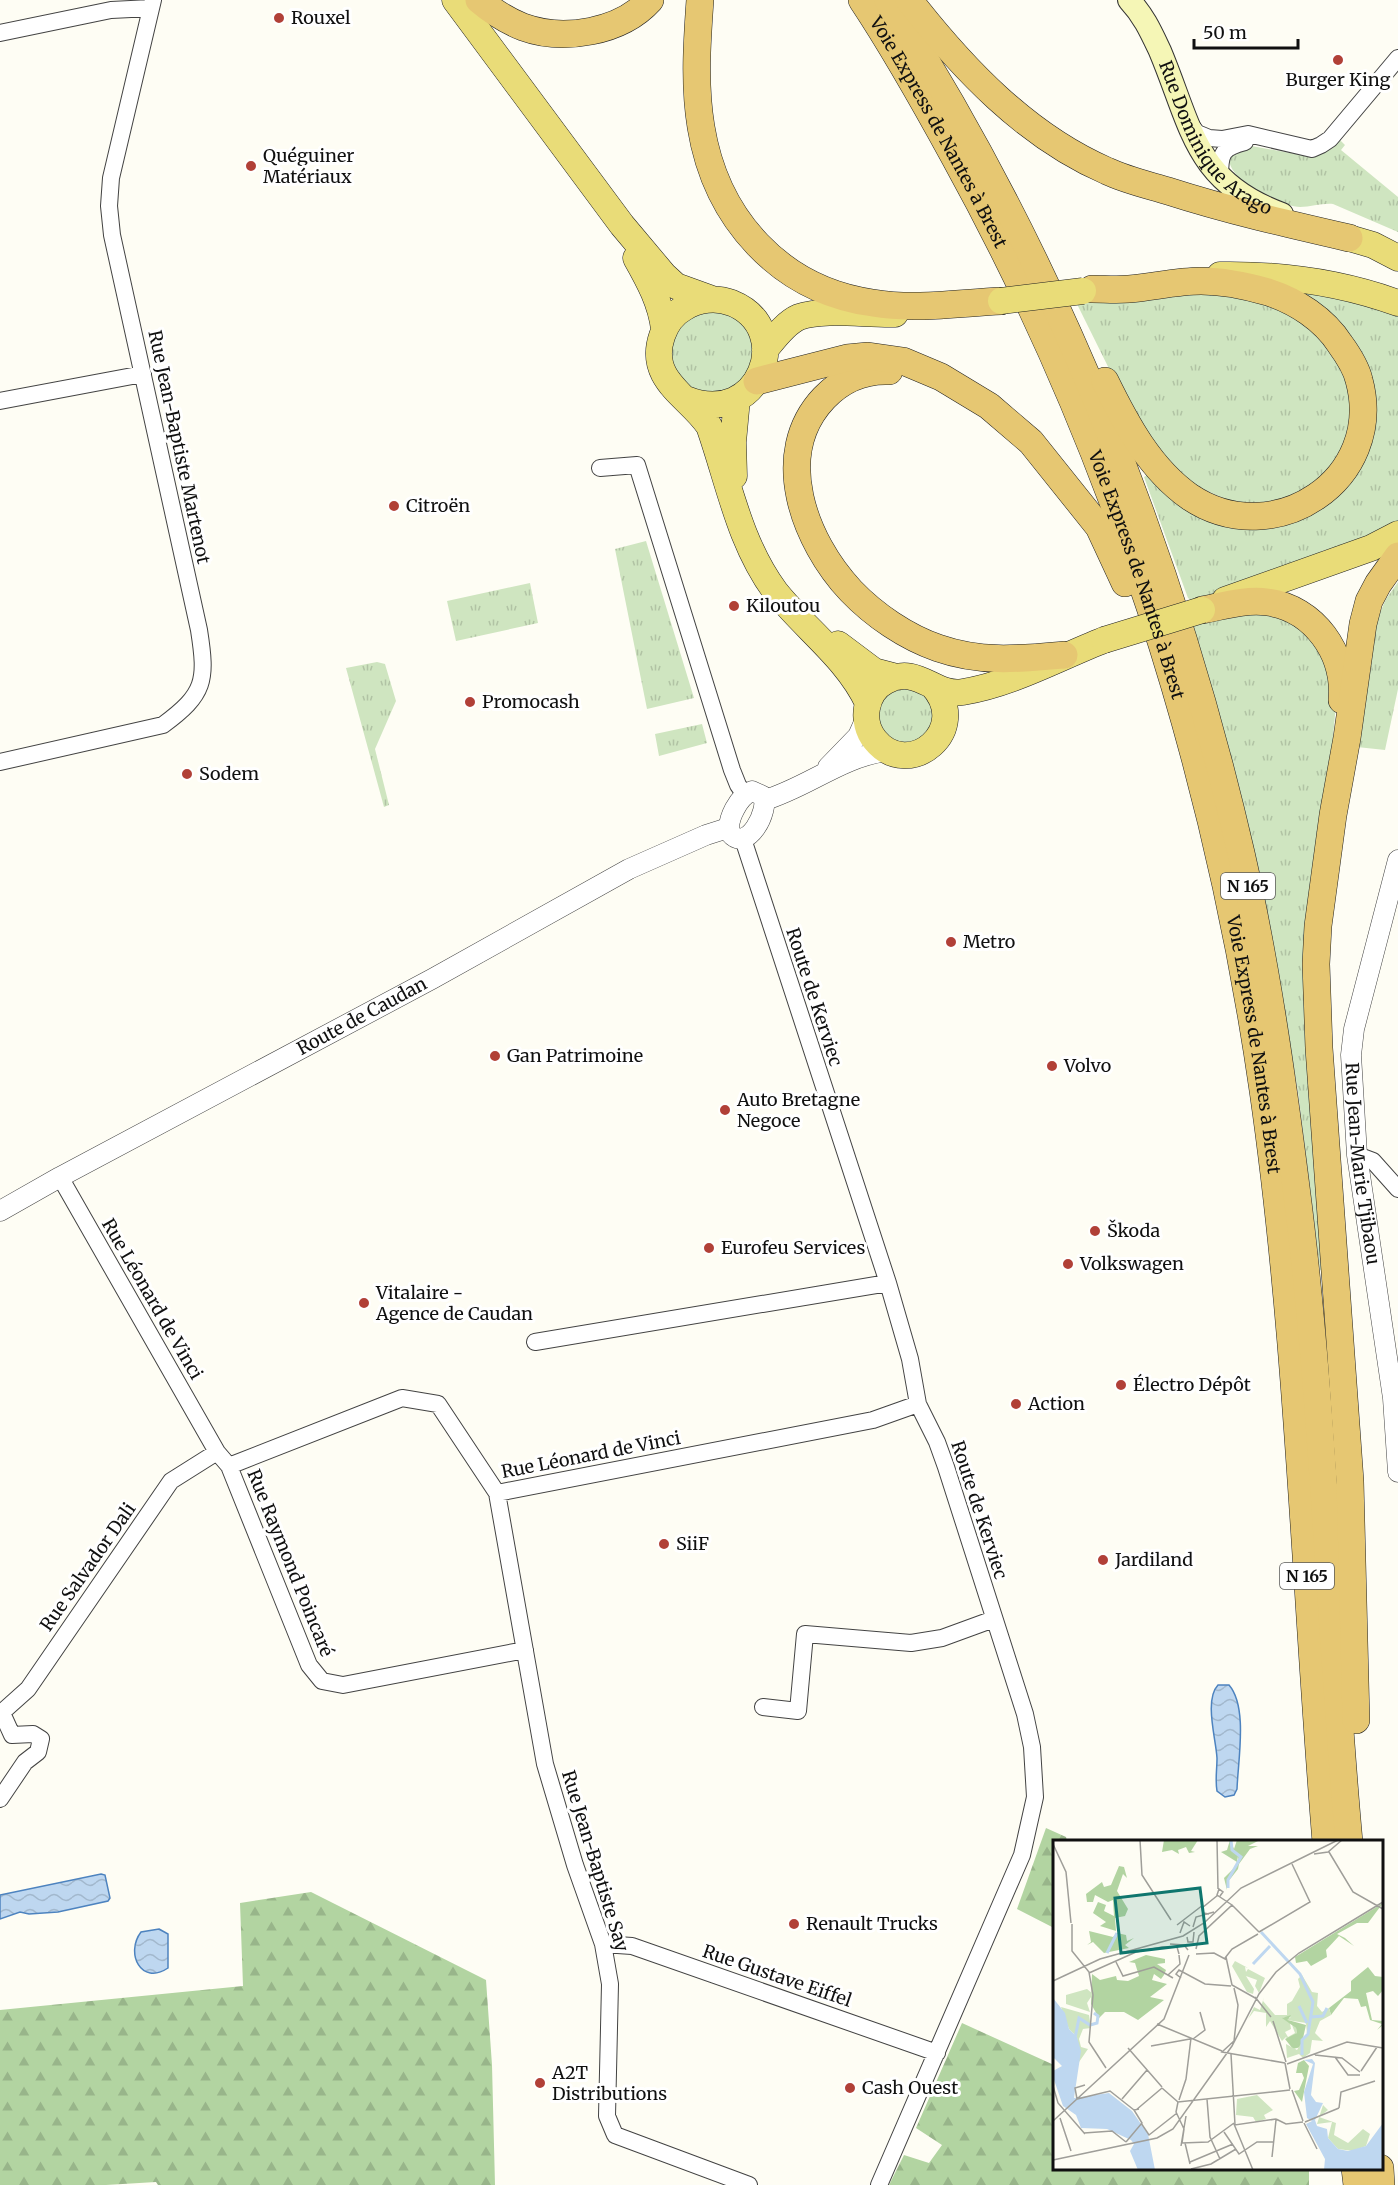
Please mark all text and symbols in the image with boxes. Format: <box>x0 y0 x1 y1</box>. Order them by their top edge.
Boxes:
place label: Rouxel <box>291 6 351 29</box>
marker: Rouxel <box>272 11 286 25</box>
street label: Voie Express de Nantes à Brest <box>864 11 1012 252</box>
scale bar <box>1194 12 1298 50</box>
text: 50 m <box>1203 21 1247 44</box>
marker: Burger King <box>1331 53 1345 67</box>
street label: Rue Dominique Arago <box>1154 57 1276 220</box>
place label: Burger King <box>1286 68 1390 91</box>
place label: Quéguiner Matériaux <box>263 144 354 188</box>
marker: Quéguiner Matériaux <box>244 159 258 173</box>
street label: Rue Jean-Baptiste Martenot <box>143 328 216 566</box>
street label: Voie Express de Nantes à Brest <box>1083 446 1190 702</box>
place label: Citroën <box>406 494 470 517</box>
marker: Citroën <box>387 499 401 513</box>
place label: Kiloutou <box>746 594 820 617</box>
marker: Kiloutou <box>727 599 741 613</box>
place label: Promocash <box>482 690 580 713</box>
marker: Promocash <box>463 695 477 709</box>
place label: Sodem <box>199 762 259 785</box>
marker: Sodem <box>180 767 194 781</box>
road number: N 165 <box>1221 873 1275 899</box>
street label: Voie Express de Nantes à Brest <box>1221 912 1286 1175</box>
street label: Route de Kerviec <box>781 925 848 1069</box>
place label: Metro <box>963 930 1015 953</box>
marker: Metro <box>944 935 958 949</box>
street label: Route de Caudan <box>293 972 431 1060</box>
place label: Gan Patrimoine <box>507 1044 643 1067</box>
marker: Gan Patrimoine <box>488 1049 502 1063</box>
place label: Volvo <box>1063 1054 1111 1077</box>
marker: Volvo <box>1045 1059 1059 1073</box>
street label: Rue Jean-Marie Tjibaou <box>1340 1062 1385 1266</box>
place label: Auto Bretagne Negoce <box>736 1088 860 1132</box>
marker: Auto Bretagne Negoce <box>718 1103 732 1117</box>
street label: Rue Léonard de Vinci <box>97 1214 208 1384</box>
place label: Škoda <box>1107 1219 1161 1242</box>
marker: Škoda <box>1088 1224 1102 1238</box>
place label: Eurofeu Services <box>721 1236 865 1259</box>
marker: Eurofeu Services <box>702 1241 716 1255</box>
place label: Volkswagen <box>1079 1252 1184 1275</box>
marker: Volkswagen <box>1061 1257 1075 1271</box>
place label: Vitalaire - Agence de Caudan <box>375 1281 533 1325</box>
marker: Vitalaire - Agence de Caudan <box>357 1296 371 1310</box>
place label: Électro Dépôt <box>1133 1373 1251 1396</box>
marker: Électro Dépôt <box>1114 1378 1128 1392</box>
place label: Action <box>1027 1392 1085 1415</box>
marker: Action <box>1009 1397 1023 1411</box>
street label: Rue Léonard de Vinci <box>499 1426 683 1483</box>
street label: Route de Kerviec <box>946 1438 1013 1582</box>
street label: Rue Raymond Poincaré <box>242 1466 339 1660</box>
street label: Rue Salvador Dali <box>35 1498 141 1635</box>
place label: SiiF <box>676 1532 709 1555</box>
marker: SiiF <box>657 1537 671 1551</box>
place label: Jardiland <box>1114 1548 1193 1571</box>
marker: Jardiland <box>1096 1553 1110 1567</box>
road number: N 165 <box>1280 1563 1334 1589</box>
street label: Rue Jean-Baptiste Say <box>557 1768 634 1955</box>
inset map <box>1053 1840 1383 2170</box>
place label: Renault Trucks <box>806 1912 938 1935</box>
marker: Renault Trucks <box>787 1917 801 1931</box>
street label: Rue Gustave Eiffel <box>700 1939 855 2012</box>
place label: A2T Distributions <box>551 2061 667 2105</box>
marker: A2T Distributions <box>533 2076 547 2090</box>
place label: Cash Ouest <box>862 2076 958 2099</box>
marker: Cash Ouest <box>843 2081 857 2095</box>

